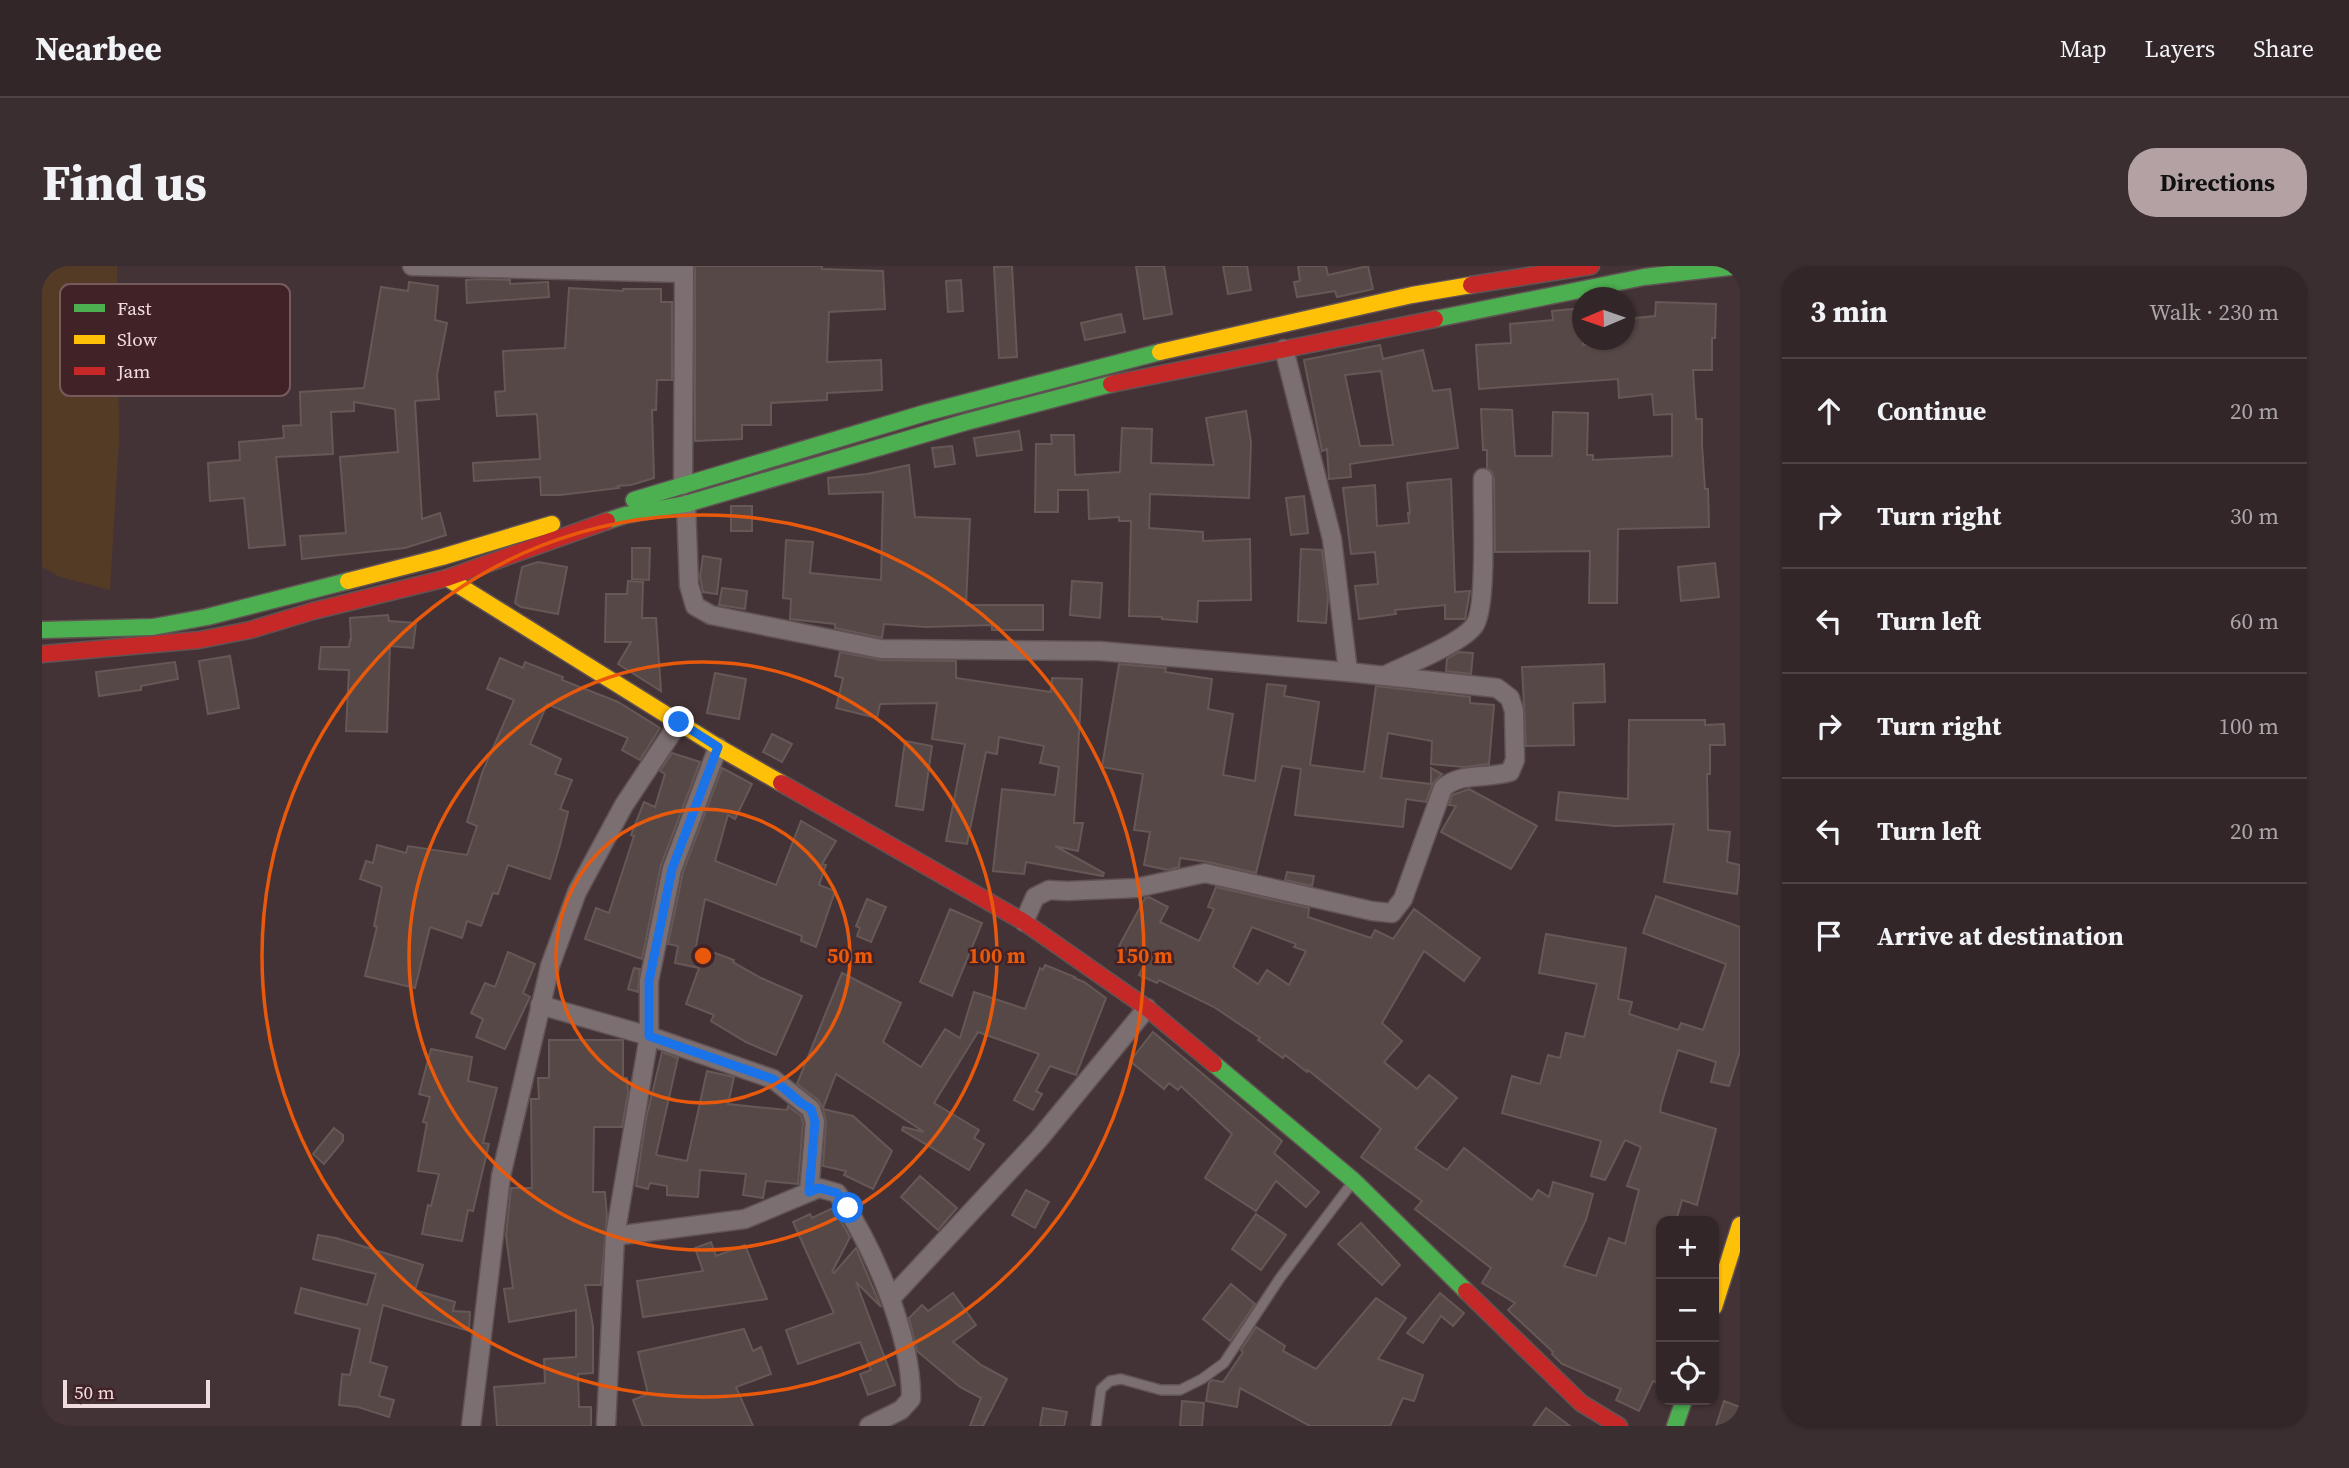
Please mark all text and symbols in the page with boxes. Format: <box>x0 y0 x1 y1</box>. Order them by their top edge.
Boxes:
text: Nearbee <box>35 26 162 71</box>
text: Map <box>2060 32 2107 65</box>
text: Layers <box>2145 32 2215 65</box>
text: Share <box>2253 32 2314 65</box>
button: Directions <box>2128 148 2307 217</box>
text: Find us <box>42 149 207 216</box>
legend <box>60 284 290 396</box>
north arrow <box>1572 287 1635 350</box>
text: 3 min <box>1810 291 1888 332</box>
text: Fast <box>117 295 152 321</box>
text: Walk · 230 m <box>2149 296 2279 328</box>
text: Slow <box>117 326 158 352</box>
text: Jam <box>116 358 150 384</box>
icon: ahead <box>1810 392 1848 430</box>
text: Continue <box>1877 393 1986 429</box>
text: 20 m <box>2230 395 2279 427</box>
icon: right <box>1810 497 1848 535</box>
text: Turn right <box>1877 498 2001 534</box>
text: 30 m <box>2230 500 2279 532</box>
icon: left <box>1810 602 1848 640</box>
text: Turn left <box>1877 603 1981 639</box>
text: 60 m <box>2230 605 2279 637</box>
route end <box>663 706 694 737</box>
icon: right <box>1810 707 1848 745</box>
text: Turn right <box>1877 708 2001 744</box>
text: 100 m <box>2218 710 2279 742</box>
icon: left <box>1810 812 1848 850</box>
text: Turn left <box>1877 813 1981 849</box>
text: 20 m <box>2230 815 2279 847</box>
icon: arrive <box>1810 917 1848 955</box>
text: Arrive at destination <box>1877 918 2124 954</box>
text: 50 m <box>827 941 873 970</box>
text: 100 m <box>968 941 1026 970</box>
text: 150 m <box>1115 941 1173 970</box>
centre of rings <box>691 944 715 968</box>
route start <box>832 1192 863 1223</box>
map controls <box>1656 1216 1719 1405</box>
button: + <box>1656 1216 1719 1279</box>
button: − <box>1656 1279 1719 1342</box>
button: locate <box>1656 1342 1719 1405</box>
scale bar <box>63 1377 210 1409</box>
text: 50 m <box>74 1379 115 1405</box>

